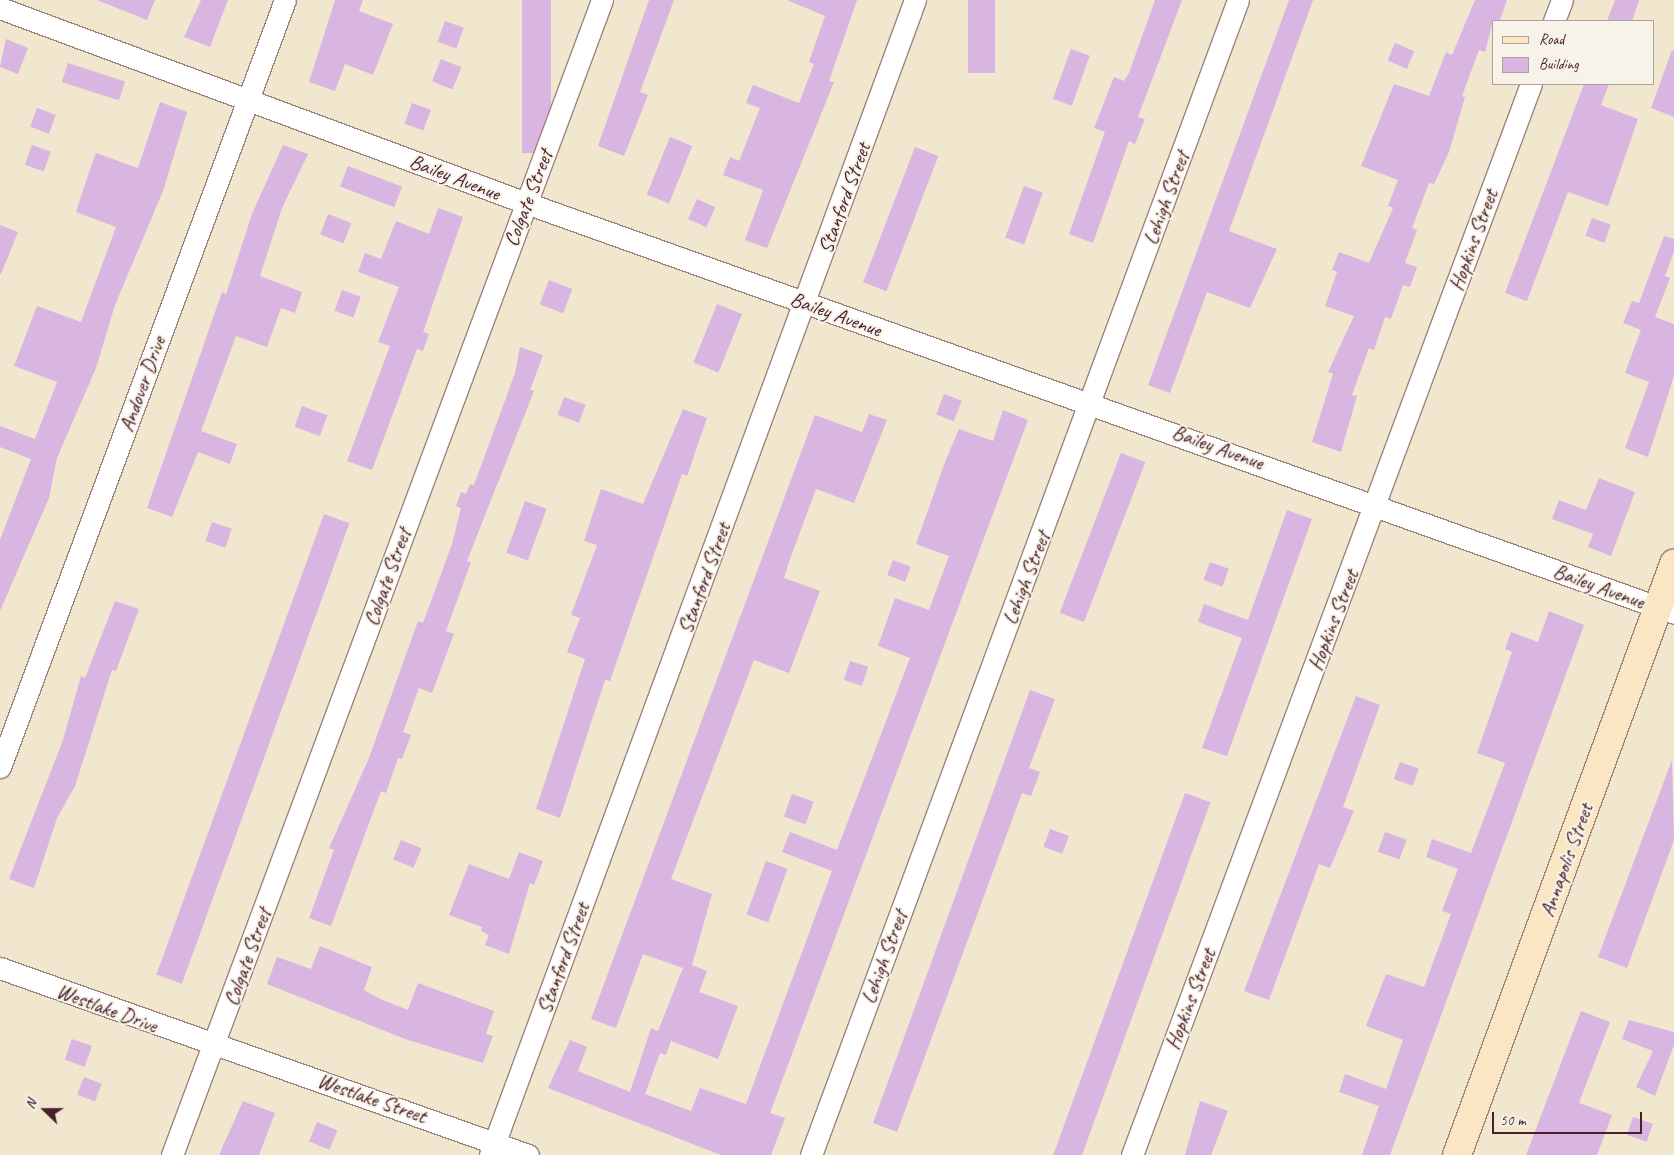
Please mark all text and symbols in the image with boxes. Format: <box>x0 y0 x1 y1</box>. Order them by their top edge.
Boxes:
legend <box>1492 20 1654 85</box>
text: Road <box>1539 30 1564 49</box>
text: Building <box>1539 55 1578 74</box>
street label: Stanford Street <box>812 139 876 257</box>
street label: Colgate Street <box>498 146 558 250</box>
street label: Bailey Avenue <box>406 148 504 206</box>
street label: Lehigh Street <box>1138 148 1194 248</box>
street label: Hopkins Street <box>1443 186 1503 294</box>
street label: Bailey Avenue <box>787 286 885 342</box>
street label: Andover Drive <box>113 333 171 435</box>
street label: Bailey Avenue <box>1169 419 1267 475</box>
street label: Stanford Street <box>672 519 736 637</box>
street label: Colgate Street <box>358 525 416 629</box>
street label: Lehigh Street <box>997 528 1055 628</box>
street label: Bailey Avenue <box>1550 558 1648 614</box>
street label: Hopkins Street <box>1302 566 1364 674</box>
street label: Annapolis Street <box>1534 800 1598 920</box>
street label: Stanford Street <box>531 899 595 1017</box>
street label: Colgate Street <box>218 905 276 1009</box>
street label: Lehigh Street <box>856 907 912 1007</box>
street label: Hopkins Street <box>1159 945 1221 1053</box>
street label: Westlake Drive <box>53 978 161 1038</box>
street label: Westlake Street <box>314 1068 430 1128</box>
north arrow <box>20 1085 70 1135</box>
text: N <box>21 1097 40 1111</box>
scale bar <box>1494 1102 1644 1134</box>
text: 50 m <box>1500 1111 1526 1130</box>

